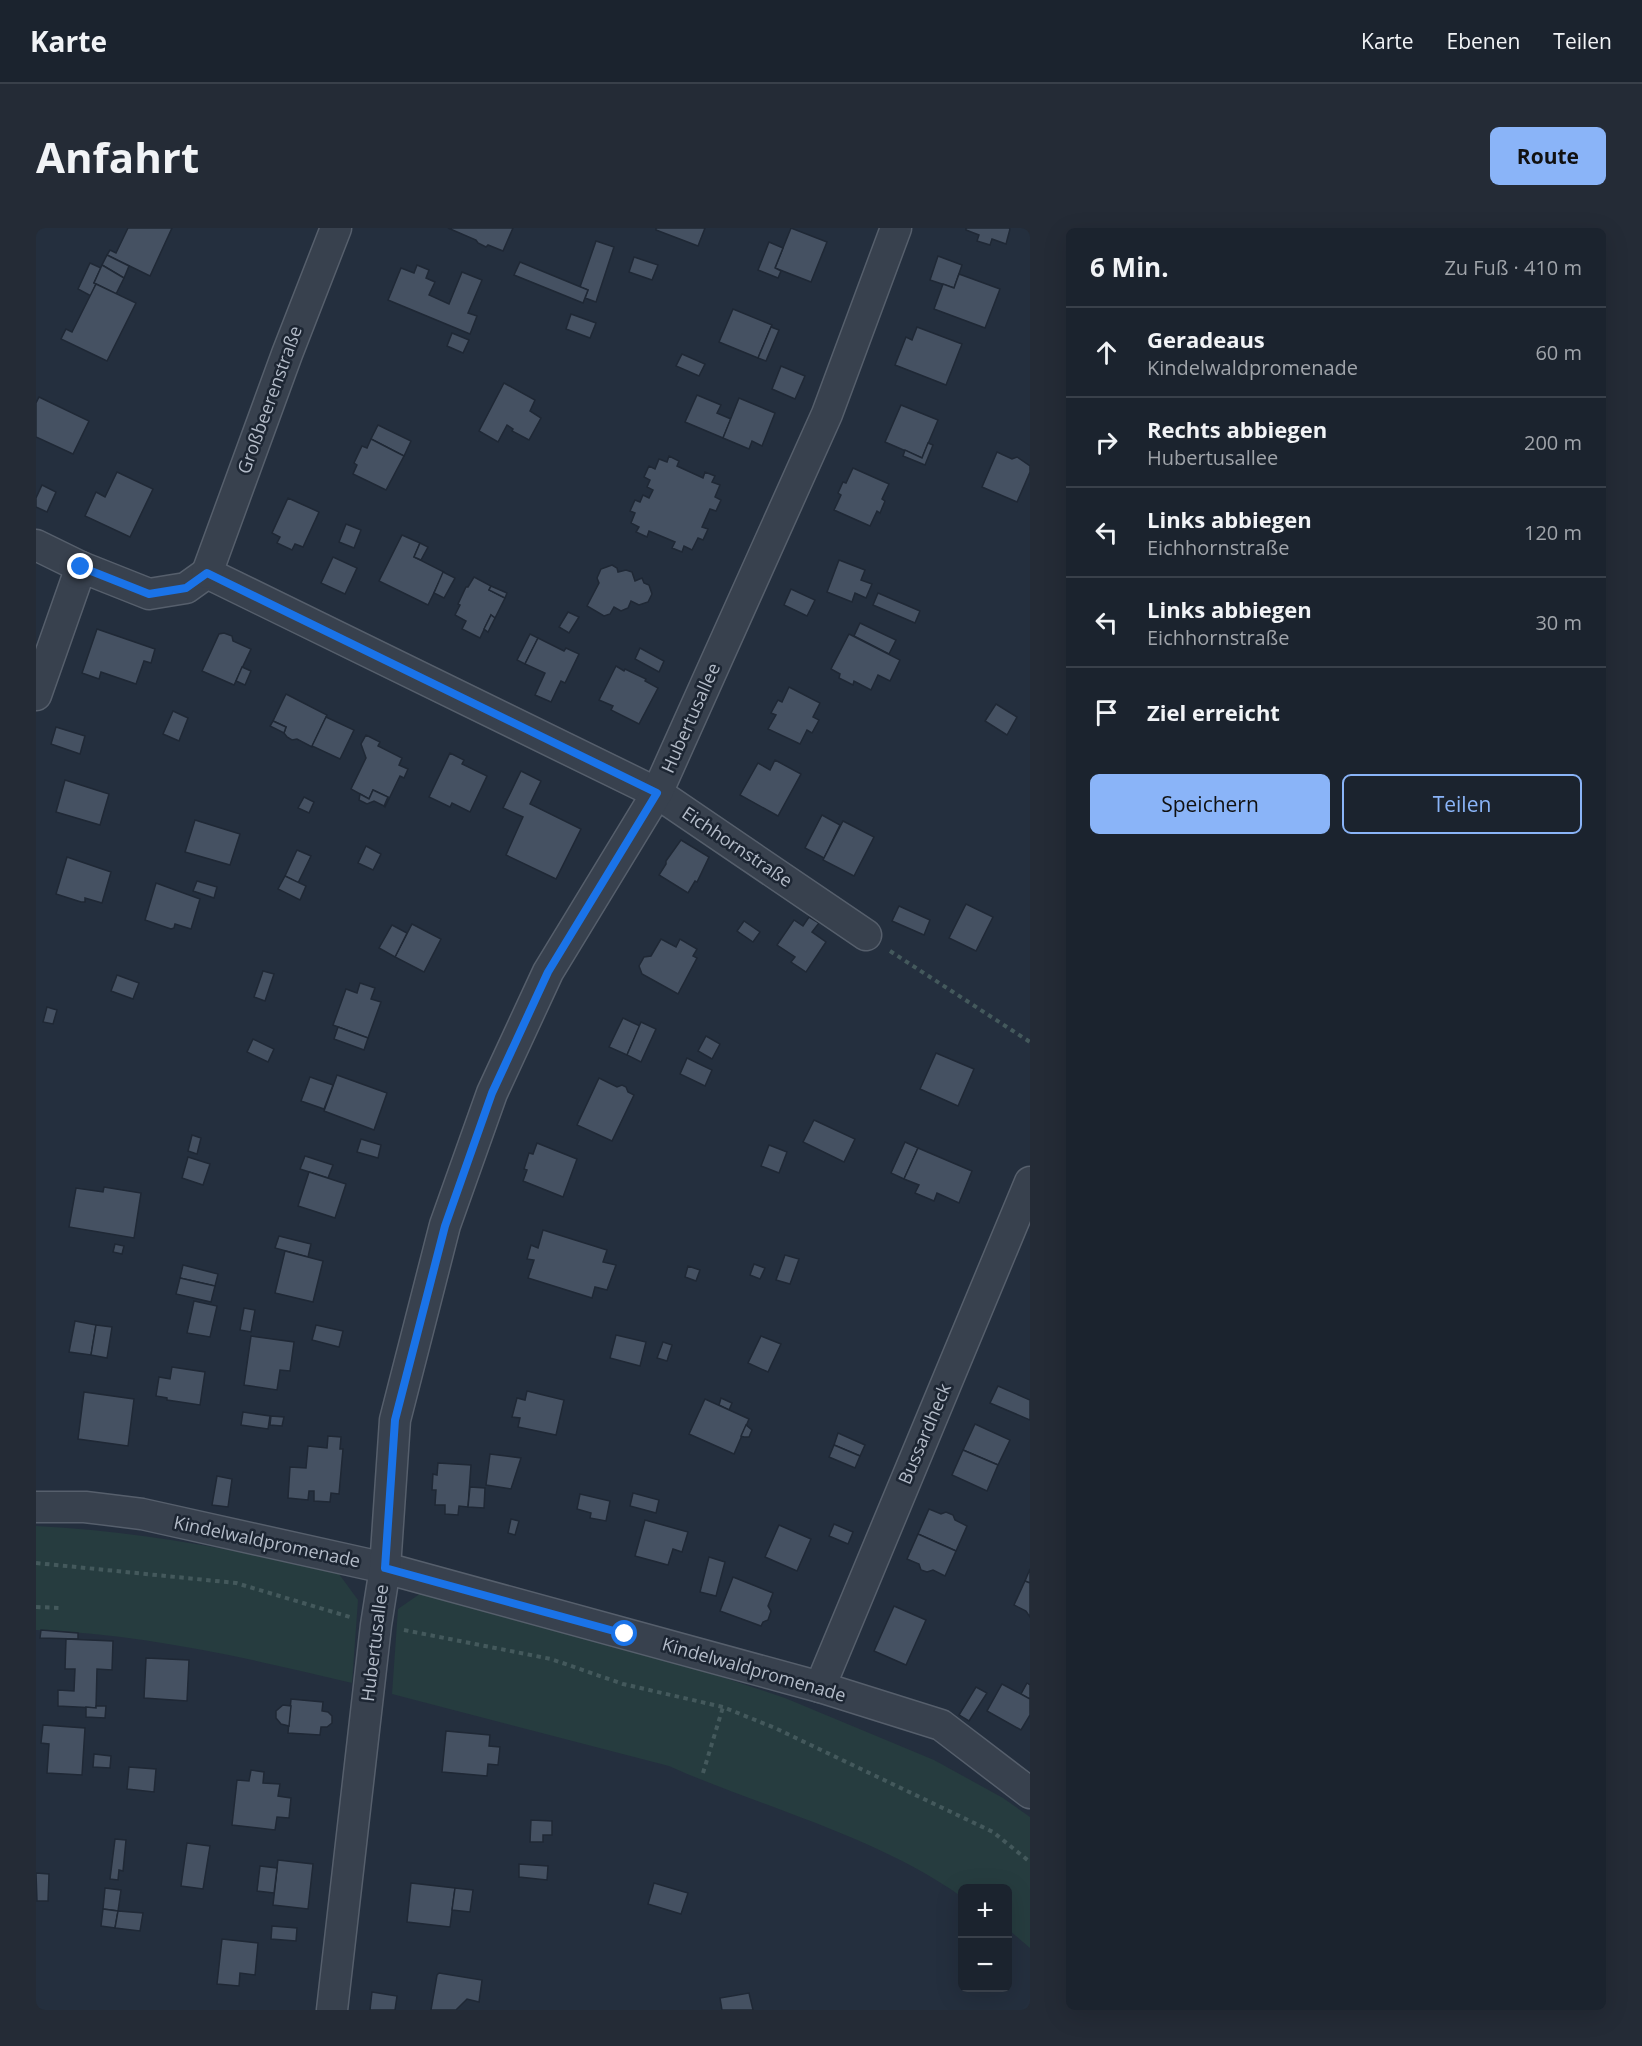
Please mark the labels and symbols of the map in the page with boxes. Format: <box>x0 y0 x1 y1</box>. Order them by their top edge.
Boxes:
street label: Großbeerenstraße <box>231 322 307 477</box>
route end <box>67 553 93 579</box>
street label: Hubertusallee <box>655 659 725 776</box>
street label: Eichhornstraße <box>678 800 797 892</box>
street label: Bussardheck <box>892 1379 956 1488</box>
street label: Kindelwaldpromenade <box>172 1510 363 1573</box>
street label: Hubertusallee <box>355 1583 393 1703</box>
route start <box>611 1620 637 1646</box>
street label: Kindelwaldpromenade <box>660 1631 849 1707</box>

